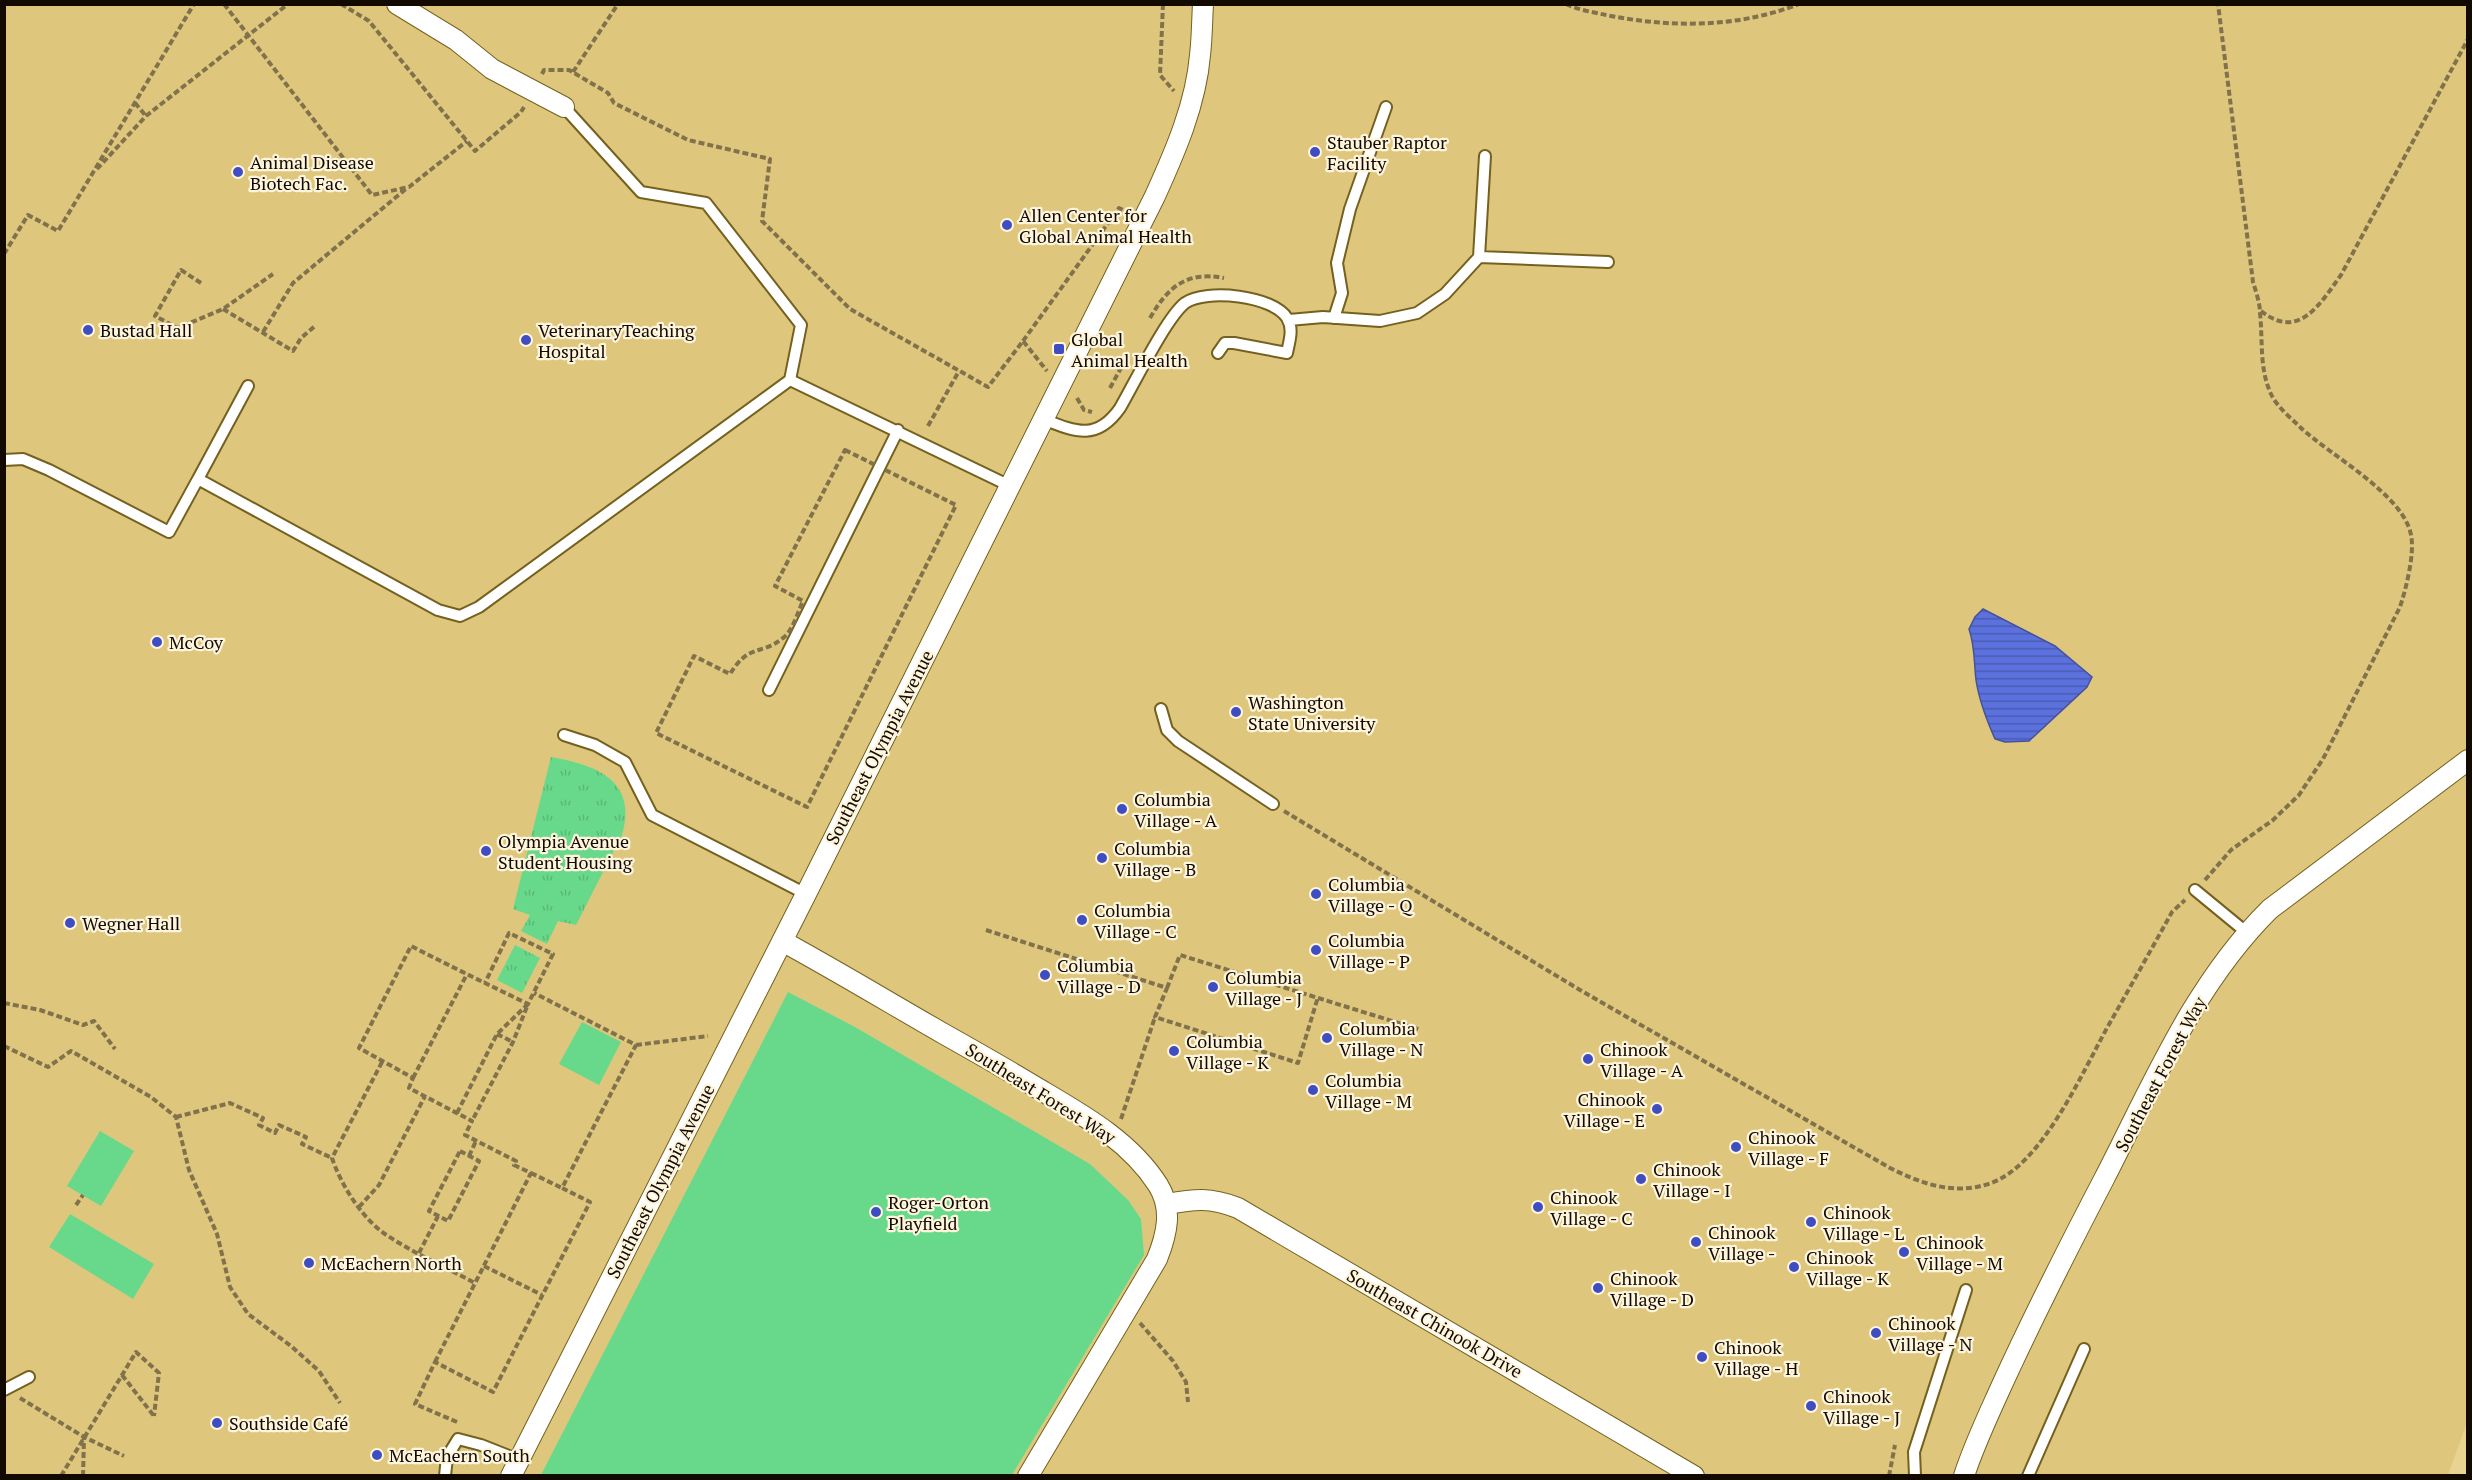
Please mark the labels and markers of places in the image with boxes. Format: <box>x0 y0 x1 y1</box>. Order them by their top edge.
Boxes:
place label: Stauber Raptor Facility <box>1327 130 1447 175</box>
marker: Stauber Raptor Facility <box>1308 145 1322 159</box>
place label: Animal Disease Biotech Fac. <box>250 150 374 195</box>
marker: Animal Disease Biotech Fac. <box>231 165 245 179</box>
place label: Allen Center for Global Animal Health <box>1019 203 1192 248</box>
marker: Allen Center for Global Animal Health <box>1000 218 1014 232</box>
place label: Bustad Hall <box>100 318 192 342</box>
place label: VeterinaryTeaching Hospital <box>538 318 695 363</box>
marker: Bustad Hall <box>81 323 95 337</box>
place label: Global Animal Health <box>1071 327 1188 372</box>
marker: VeterinaryTeaching Hospital <box>519 333 533 347</box>
marker: Global Animal Health <box>1052 342 1066 356</box>
place label: McCoy <box>169 630 224 654</box>
marker: McCoy <box>150 635 164 649</box>
place label: Washington State University <box>1248 690 1376 735</box>
marker: Washington State University <box>1229 705 1243 719</box>
place label: Columbia Village - A <box>1134 787 1218 832</box>
marker: Columbia Village - A <box>1115 802 1129 816</box>
place label: Olympia Avenue Student Housing <box>498 829 633 874</box>
place label: Columbia Village - B <box>1114 836 1196 881</box>
marker: Olympia Avenue Student Housing <box>479 844 493 858</box>
marker: Columbia Village - B <box>1095 851 1109 865</box>
place label: Columbia Village - Q <box>1328 872 1413 917</box>
marker: Columbia Village - Q <box>1309 887 1323 901</box>
place label: Columbia Village - C <box>1094 898 1177 943</box>
place label: Wegner Hall <box>82 911 180 935</box>
marker: Columbia Village - C <box>1075 913 1089 927</box>
marker: Wegner Hall <box>63 916 77 930</box>
place label: Columbia Village - P <box>1328 928 1410 973</box>
marker: Columbia Village - P <box>1309 943 1323 957</box>
place label: Columbia Village - D <box>1057 953 1141 998</box>
place label: Columbia Village - J <box>1225 965 1302 1010</box>
marker: Columbia Village - D <box>1038 968 1052 982</box>
marker: Columbia Village - J <box>1206 980 1220 994</box>
place label: Columbia Village - N <box>1339 1016 1423 1061</box>
place label: Columbia Village - K <box>1186 1029 1269 1074</box>
marker: Columbia Village - N <box>1320 1031 1334 1045</box>
place label: Chinook Village - A <box>1600 1037 1684 1082</box>
marker: Columbia Village - K <box>1167 1044 1181 1058</box>
marker: Chinook Village - A <box>1581 1052 1595 1066</box>
place label: Columbia Village - M <box>1325 1068 1412 1113</box>
marker: Columbia Village - M <box>1306 1083 1320 1097</box>
place label: Chinook Village - E <box>1563 1087 1646 1132</box>
marker: Chinook Village - E <box>1650 1102 1664 1116</box>
place label: Chinook Village - F <box>1748 1125 1829 1170</box>
marker: Chinook Village - F <box>1729 1140 1743 1154</box>
place label: Chinook Village - I <box>1653 1157 1730 1202</box>
marker: Chinook Village - I <box>1634 1172 1648 1186</box>
place label: Chinook Village - C <box>1550 1185 1633 1230</box>
place label: Roger-Orton Playfield <box>888 1190 989 1235</box>
marker: Chinook Village - C <box>1531 1200 1545 1214</box>
place label: Chinook Village - L <box>1823 1200 1904 1245</box>
marker: Roger-Orton Playfield <box>869 1205 883 1219</box>
marker: Chinook Village - L <box>1804 1215 1818 1229</box>
place label: Chinook Village - <box>1708 1220 1776 1265</box>
place label: Chinook Village - M <box>1916 1230 2003 1275</box>
marker: Chinook Village - <box>1689 1235 1703 1249</box>
place label: Chinook Village - K <box>1806 1245 1889 1290</box>
marker: Chinook Village - M <box>1897 1245 1911 1259</box>
place label: McEachern North <box>321 1251 462 1275</box>
marker: McEachern North <box>302 1256 316 1270</box>
marker: Chinook Village - K <box>1787 1260 1801 1274</box>
place label: Chinook Village - D <box>1610 1266 1694 1311</box>
marker: Chinook Village - D <box>1591 1281 1605 1295</box>
place label: Chinook Village - N <box>1888 1311 1972 1356</box>
marker: Chinook Village - N <box>1869 1326 1883 1340</box>
place label: Chinook Village - H <box>1714 1335 1798 1380</box>
marker: Chinook Village - H <box>1695 1350 1709 1364</box>
place label: Chinook Village - J <box>1823 1384 1900 1429</box>
marker: Chinook Village - J <box>1804 1399 1818 1413</box>
place label: Southside Café <box>229 1411 348 1435</box>
marker: Southside Café <box>210 1416 224 1430</box>
place label: McEachern South <box>389 1443 530 1467</box>
marker: McEachern South <box>370 1448 384 1462</box>

